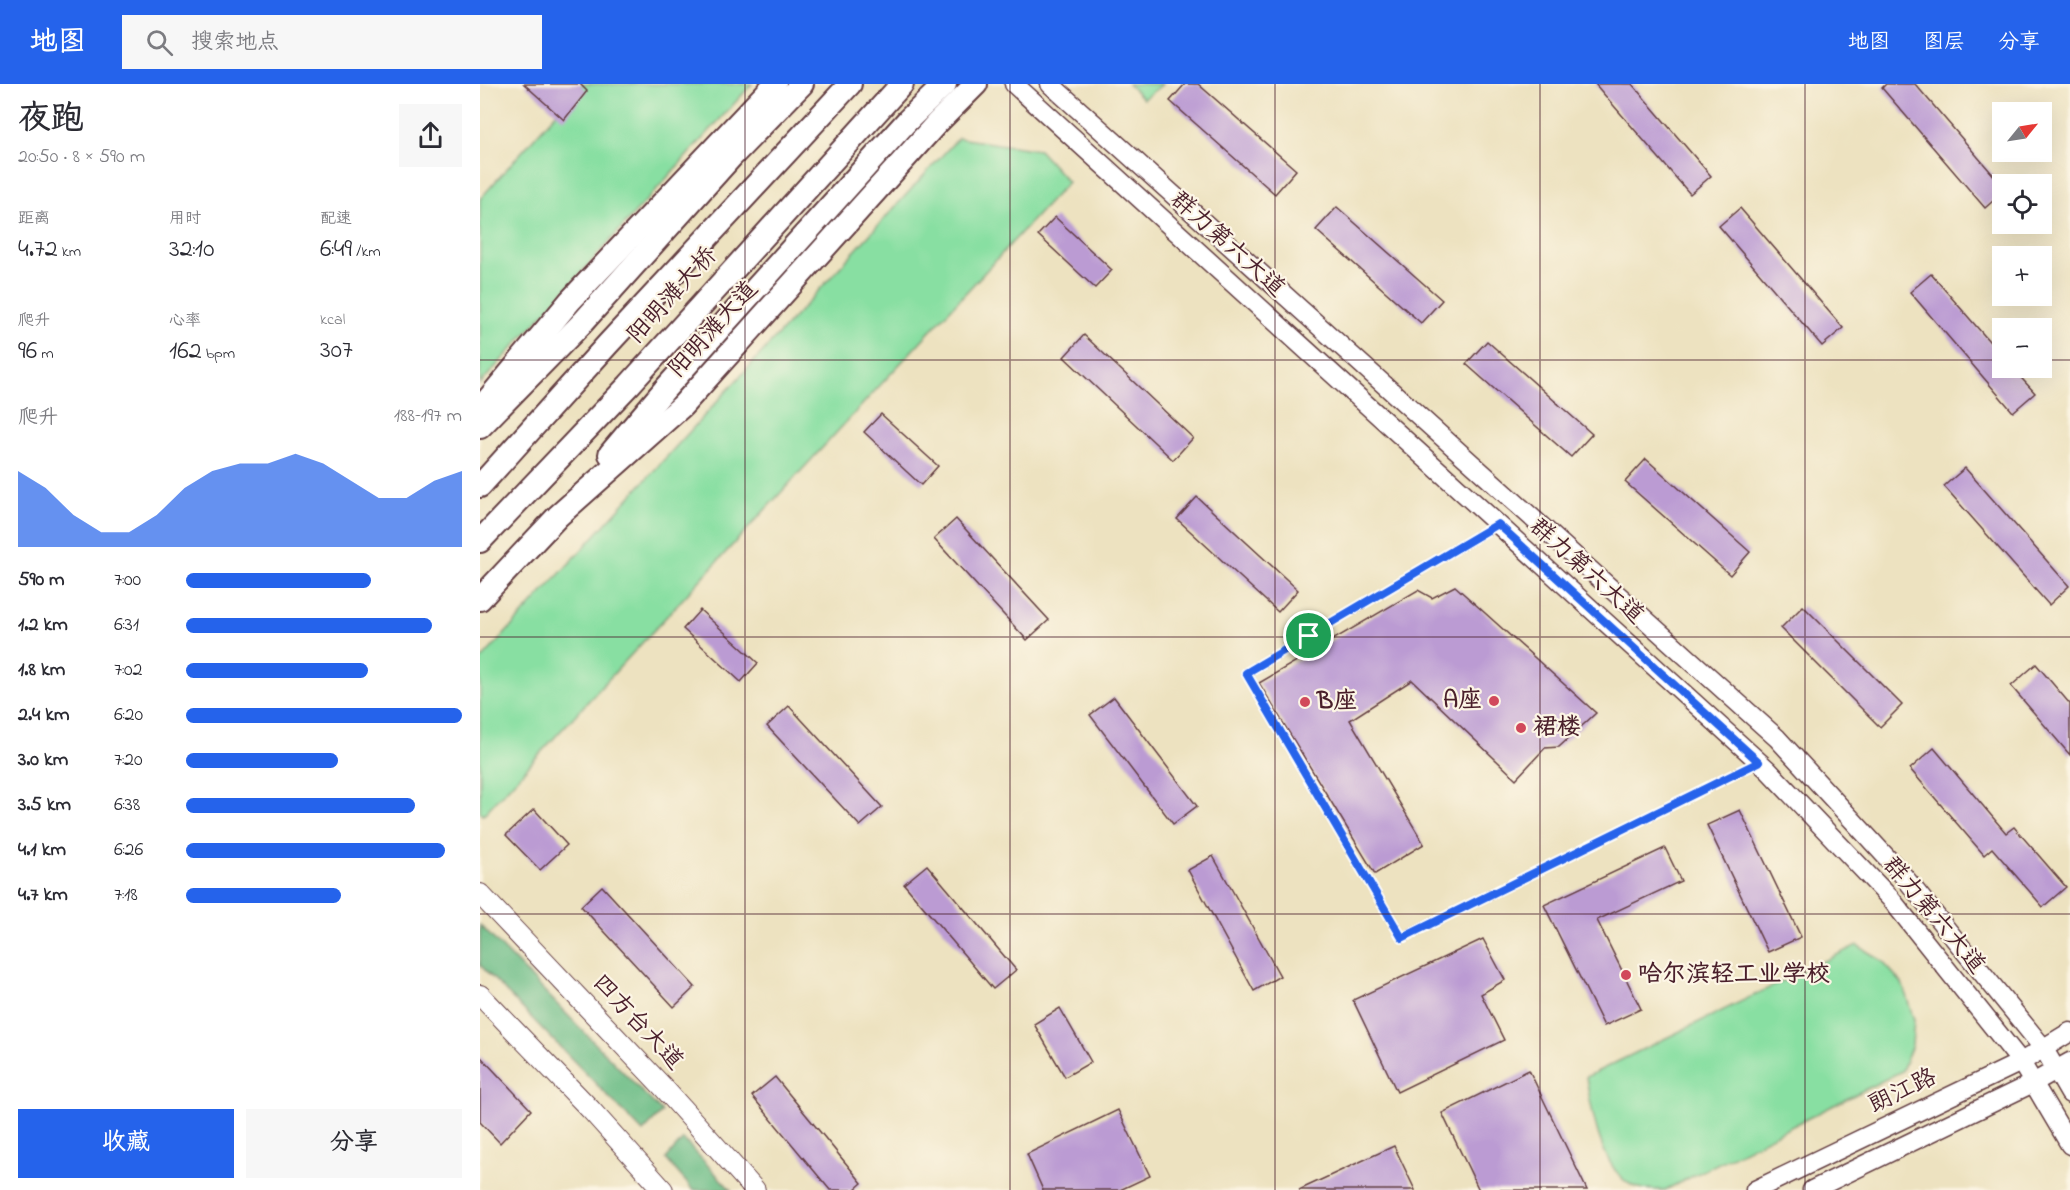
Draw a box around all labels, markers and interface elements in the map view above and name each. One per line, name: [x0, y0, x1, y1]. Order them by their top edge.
search box: [122, 15, 542, 69]
text: 地图: [30, 23, 86, 64]
icon: search: [143, 26, 176, 59]
text: 搜索地点: [191, 27, 279, 59]
text: 地图: [1848, 28, 1890, 58]
text: 图层: [1923, 28, 1965, 58]
text: 分享: [1998, 28, 2040, 58]
text: 夜跑: [18, 96, 84, 144]
north arrow: [1992, 102, 2052, 162]
map controls: [1992, 102, 2052, 378]
button: share: [399, 104, 462, 167]
text: 20:50 · 8 × 590 m: [18, 143, 145, 172]
button: locate: [1992, 174, 2052, 234]
street label: 群力第六大道: [1162, 184, 1292, 306]
text: 距离: [18, 207, 50, 231]
text: 用时: [169, 207, 201, 231]
text: 配速: [320, 207, 352, 231]
text: 4.72: [18, 231, 58, 269]
text: 32:10: [169, 231, 214, 269]
text: 6:49: [320, 231, 352, 269]
text: km: [58, 240, 81, 264]
text: /km: [352, 240, 381, 264]
street label: 阳明滩大桥: [620, 240, 726, 352]
button: +: [1992, 246, 2052, 306]
street label: 阳明滩大道: [661, 274, 767, 386]
text: kcal: [320, 308, 345, 332]
text: 爬升: [18, 309, 50, 333]
text: 心率: [169, 309, 201, 333]
button: −: [1992, 318, 2052, 378]
text: 307: [320, 332, 353, 370]
text: 96: [18, 333, 37, 371]
text: 162: [169, 333, 202, 371]
text: m: [37, 342, 54, 366]
text: bpm: [202, 342, 235, 366]
text: 188–197 m: [394, 402, 462, 431]
text: 爬升: [18, 404, 58, 433]
street label: 群力第六大道: [1521, 511, 1651, 633]
text: 590 m: [18, 566, 65, 595]
text: 7:00: [114, 566, 141, 595]
pin: [1283, 610, 1334, 661]
text: 1.2 km: [18, 611, 68, 640]
text: 6:31: [114, 611, 139, 640]
icon: arrive: [1292, 619, 1325, 652]
text: 1.8 km: [18, 656, 65, 685]
text: 7:02: [114, 656, 143, 685]
place label: A座: [1443, 684, 1482, 719]
place label: B座: [1316, 685, 1357, 720]
marker: A座: [1487, 694, 1501, 708]
marker: B座: [1298, 695, 1312, 709]
text: 2.4 km: [18, 701, 70, 730]
text: 6:20: [114, 701, 143, 730]
place label: 裙楼: [1533, 711, 1581, 746]
marker: 裙楼: [1514, 721, 1528, 735]
text: 3.0 km: [18, 746, 68, 775]
text: 7:20: [114, 746, 143, 775]
text: 3.5 km: [18, 791, 71, 820]
text: 6:38: [114, 791, 140, 820]
text: 4.1 km: [18, 836, 66, 865]
text: 6:26: [114, 836, 143, 865]
street label: 群力第六大道: [1873, 850, 1993, 982]
text: 4.7 km: [18, 881, 68, 910]
text: 7:18: [114, 881, 138, 910]
place label: 哈尔滨轻工业学校: [1638, 958, 1830, 993]
street label: 四方台大道: [583, 967, 691, 1079]
marker: 哈尔滨轻工业学校: [1619, 968, 1633, 982]
street label: 朗江路: [1863, 1060, 1943, 1124]
button: 收藏: [18, 1109, 234, 1178]
button: 分享: [246, 1109, 462, 1178]

